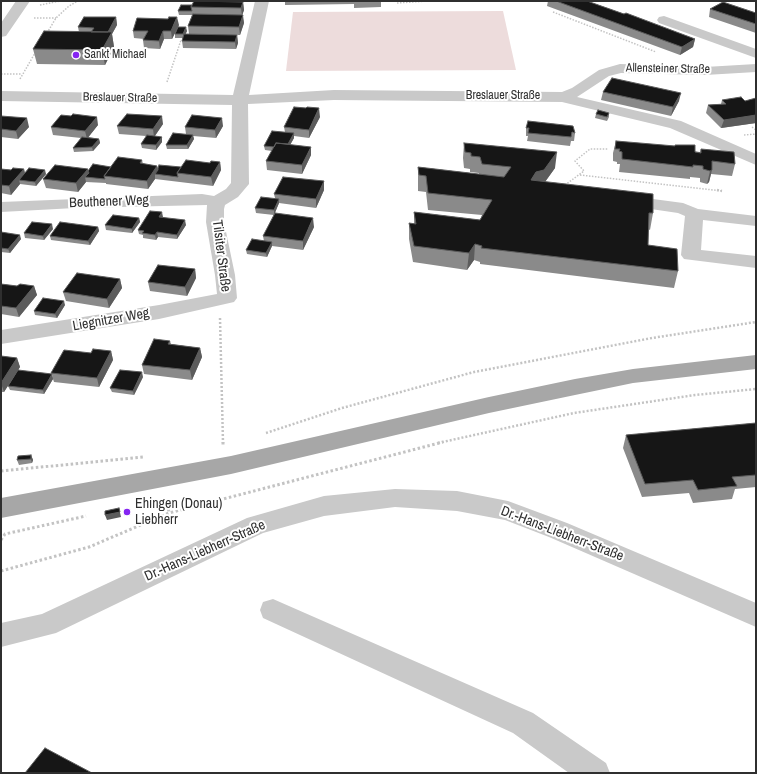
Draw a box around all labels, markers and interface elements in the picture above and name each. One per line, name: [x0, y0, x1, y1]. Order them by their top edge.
place label: Sankt Michael: [84, 48, 146, 62]
marker: Sankt Michael: [71, 50, 81, 60]
street label: Allensteiner Straße: [626, 61, 710, 77]
street label: Breslauer Straße: [466, 89, 540, 103]
street label: Breslauer Straße: [83, 90, 157, 106]
street label: Beuthener Weg: [69, 192, 149, 212]
street label: Tilsiter Straße: [208, 219, 234, 293]
street label: Liegnitzer Weg: [71, 305, 151, 335]
place label: Ehingen (Donau) Liebherr: [135, 496, 222, 528]
street label: Dr.-Hans-Liebherr-Straße: [498, 503, 626, 565]
marker: Ehingen (Donau) Liebherr: [122, 507, 132, 517]
street label: Dr.-Hans-Liebherr-Straße: [142, 517, 268, 585]

